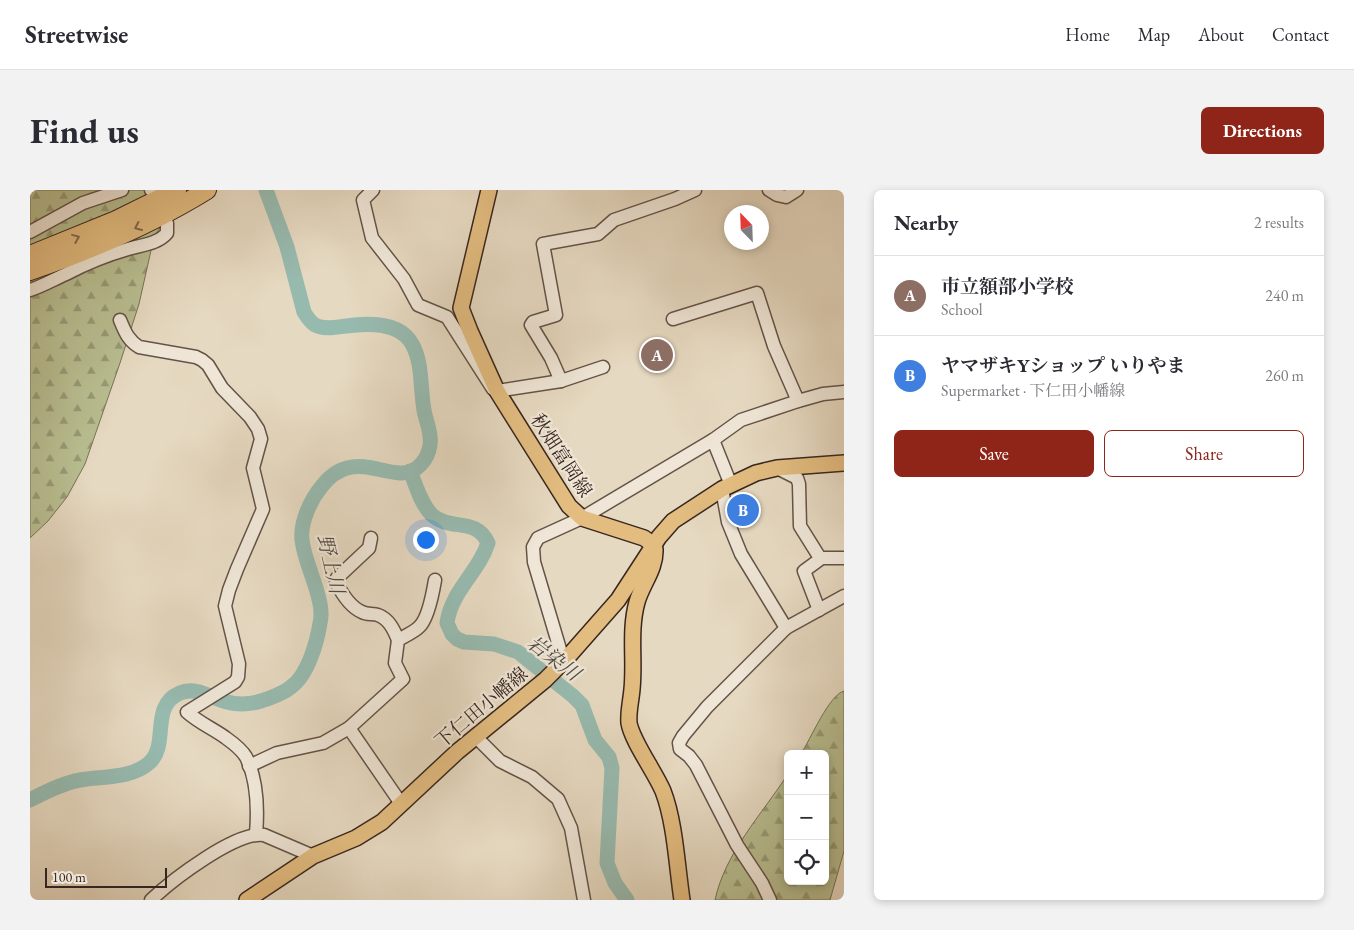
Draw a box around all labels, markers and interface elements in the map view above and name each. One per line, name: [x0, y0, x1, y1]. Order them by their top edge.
text: Streetwise: [25, 19, 128, 50]
text: Home: [1065, 23, 1110, 46]
text: Map: [1138, 23, 1170, 46]
text: About: [1198, 23, 1244, 46]
text: Contact: [1272, 23, 1329, 46]
button: Directions: [1201, 107, 1324, 154]
text: Find us: [30, 108, 139, 153]
north arrow: [724, 205, 769, 250]
text: Nearby: [894, 209, 958, 236]
text: 2 results: [1254, 212, 1304, 233]
one-way arrow: [134, 220, 143, 231]
one-way arrow: [71, 234, 79, 244]
text: 市立額部小学校: [941, 274, 1074, 299]
text: A: [904, 285, 916, 306]
text: 240 m: [1265, 285, 1304, 306]
text: School: [941, 299, 983, 320]
pin: A: [641, 336, 673, 374]
text: ヤマザキYショップ いりやま: [941, 353, 1186, 378]
text: B: [905, 365, 915, 386]
text: 260 m: [1265, 365, 1304, 386]
text: Supermarket · 下仁田小幡線: [941, 380, 1125, 401]
street label: 秋畑富岡線: [525, 409, 598, 502]
button: Save: [894, 430, 1094, 477]
button: Share: [1104, 430, 1304, 477]
pin: B: [727, 491, 759, 529]
your location: [413, 527, 439, 553]
water label: 野上川: [312, 532, 351, 598]
water label: 岩染川: [522, 630, 587, 688]
street label: 下仁田小幡線: [430, 661, 533, 754]
map controls: [784, 750, 829, 885]
button: +: [784, 750, 829, 795]
button: −: [784, 795, 829, 840]
button: locate: [784, 840, 829, 885]
scale bar: [45, 865, 168, 888]
text: 100 m: [52, 868, 86, 886]

